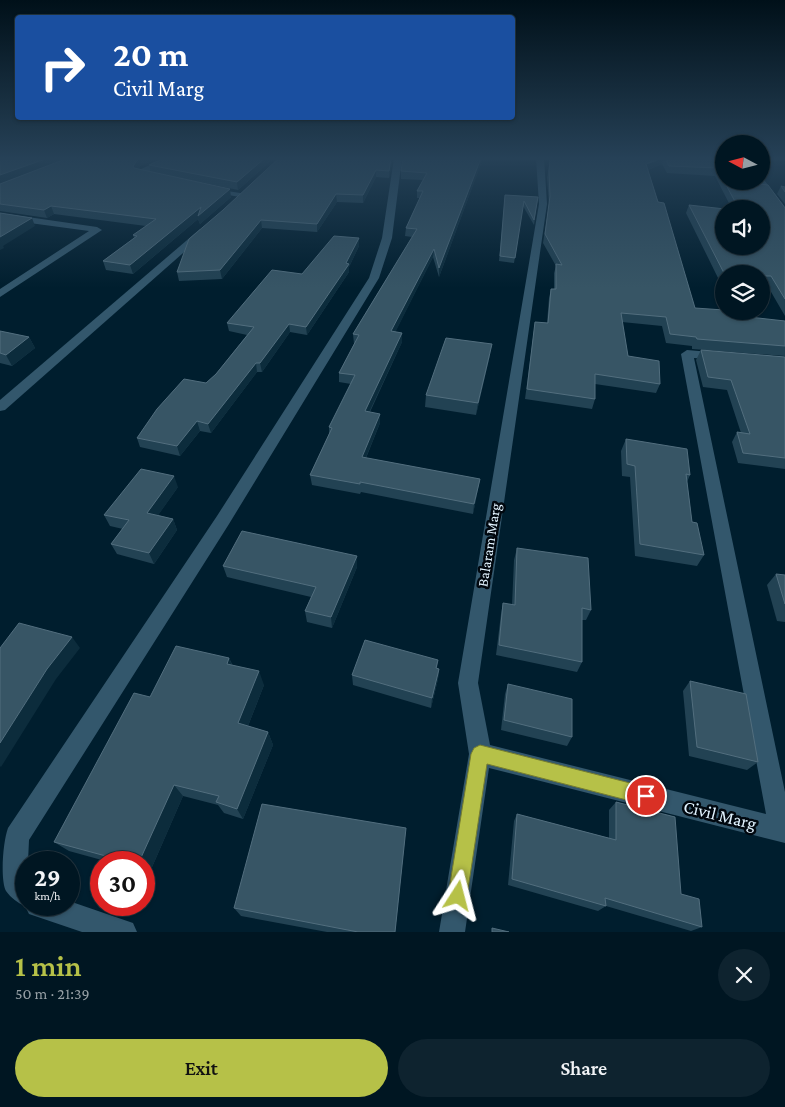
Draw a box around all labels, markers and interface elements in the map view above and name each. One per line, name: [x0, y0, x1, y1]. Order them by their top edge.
icon: right: [30, 35, 95, 100]
text: 20 m: [113, 35, 188, 74]
text: Civil Marg: [113, 76, 204, 101]
north arrow: [715, 135, 770, 190]
map controls: [715, 135, 770, 320]
button: sound: [715, 200, 770, 255]
button: layers: [715, 265, 770, 320]
street label: Balaram Marg: [474, 502, 505, 588]
pin: [625, 775, 667, 817]
icon: arrive: [632, 782, 660, 810]
street label: Civil Marg: [681, 796, 759, 834]
speed limit sign: 30: [90, 851, 155, 916]
text: 29: [34, 864, 61, 891]
position arrow: [431, 869, 483, 921]
text: km/h: [35, 889, 60, 903]
text: 1 min: [15, 949, 82, 982]
button: close: [718, 949, 770, 1001]
text: 50 m · 21:39: [15, 985, 90, 1002]
button: Exit: [15, 1039, 388, 1097]
button: Share: [398, 1039, 770, 1097]

